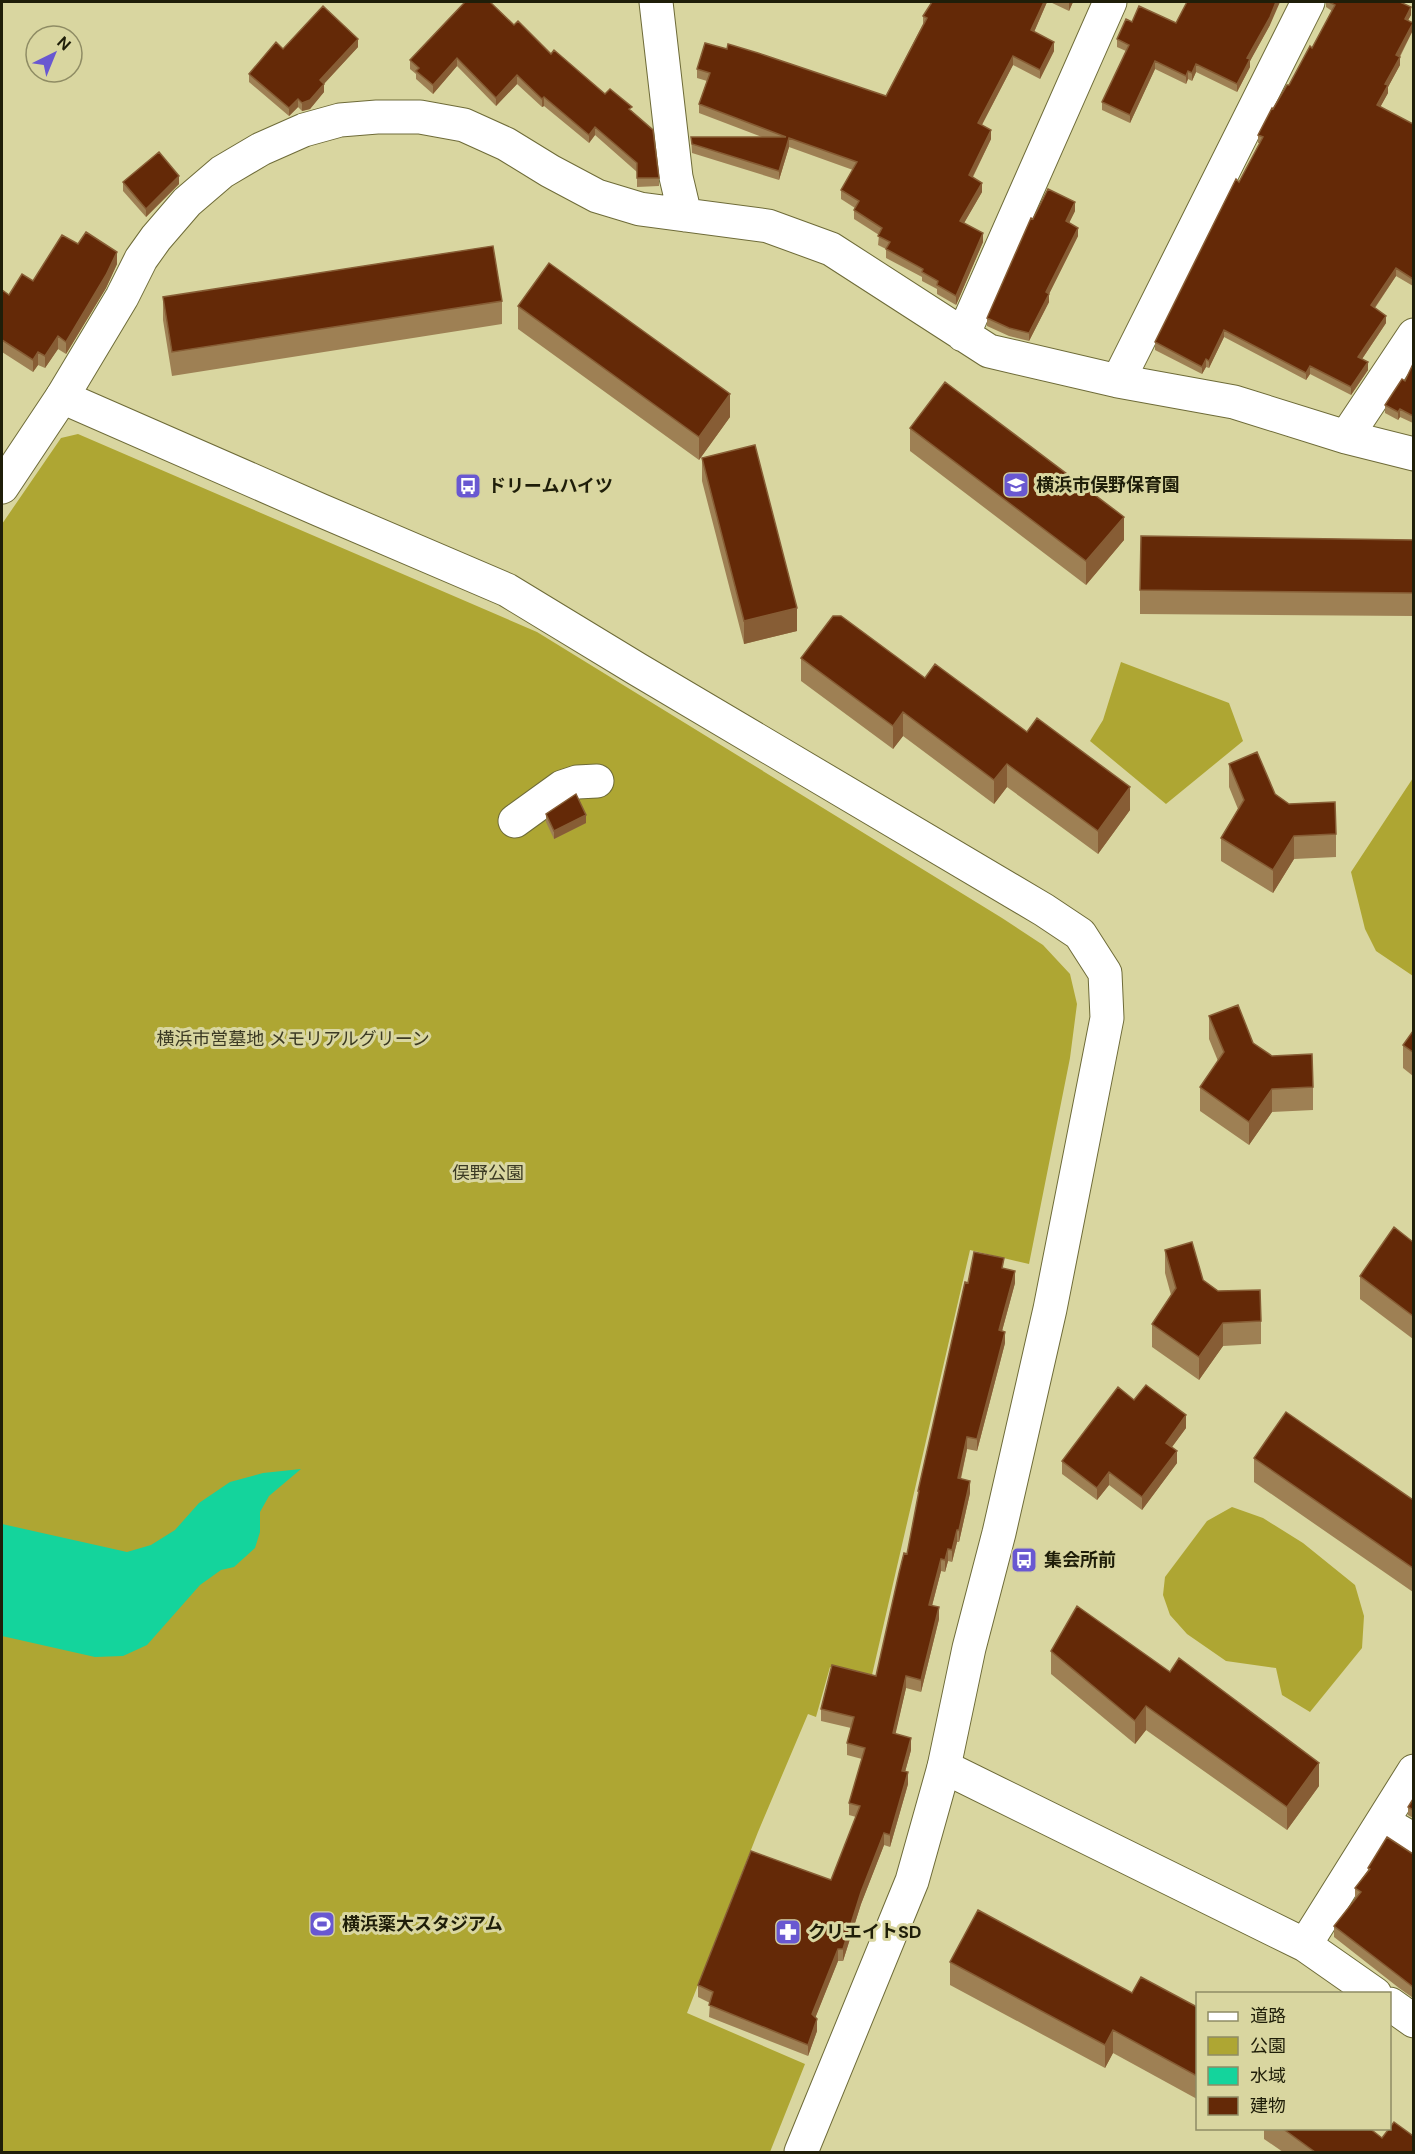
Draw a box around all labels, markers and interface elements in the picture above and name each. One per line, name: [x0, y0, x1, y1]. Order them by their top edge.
north arrow: [24, 24, 84, 84]
text: N: [52, 32, 75, 55]
school or university icon: 横浜市俣野保育園: [1001, 470, 1031, 500]
bus stop icon: ドリームハイツ: [453, 471, 483, 501]
place label: 横浜市俣野保育園: [1036, 473, 1180, 497]
place label: ドリームハイツ: [488, 474, 613, 498]
park label: 横浜市営墓地 メモリアルグリーン: [156, 1027, 430, 1051]
park label: 俣野公園: [452, 1161, 524, 1185]
bus stop icon: 集会所前: [1009, 1545, 1039, 1575]
place label: 集会所前: [1044, 1548, 1116, 1572]
sports icon: 横浜薬大スタジアム: [307, 1909, 337, 1939]
place label: 横浜薬大スタジアム: [342, 1912, 503, 1936]
pharmacy icon: クリエイトSD: [773, 1917, 803, 1947]
place label: クリエイトSD: [808, 1920, 922, 1944]
legend: [1196, 1992, 1391, 2130]
text: 道路: [1250, 2004, 1286, 2028]
text: 公園: [1250, 2034, 1286, 2058]
text: 水域: [1250, 2064, 1286, 2088]
text: 建物: [1250, 2094, 1286, 2118]

